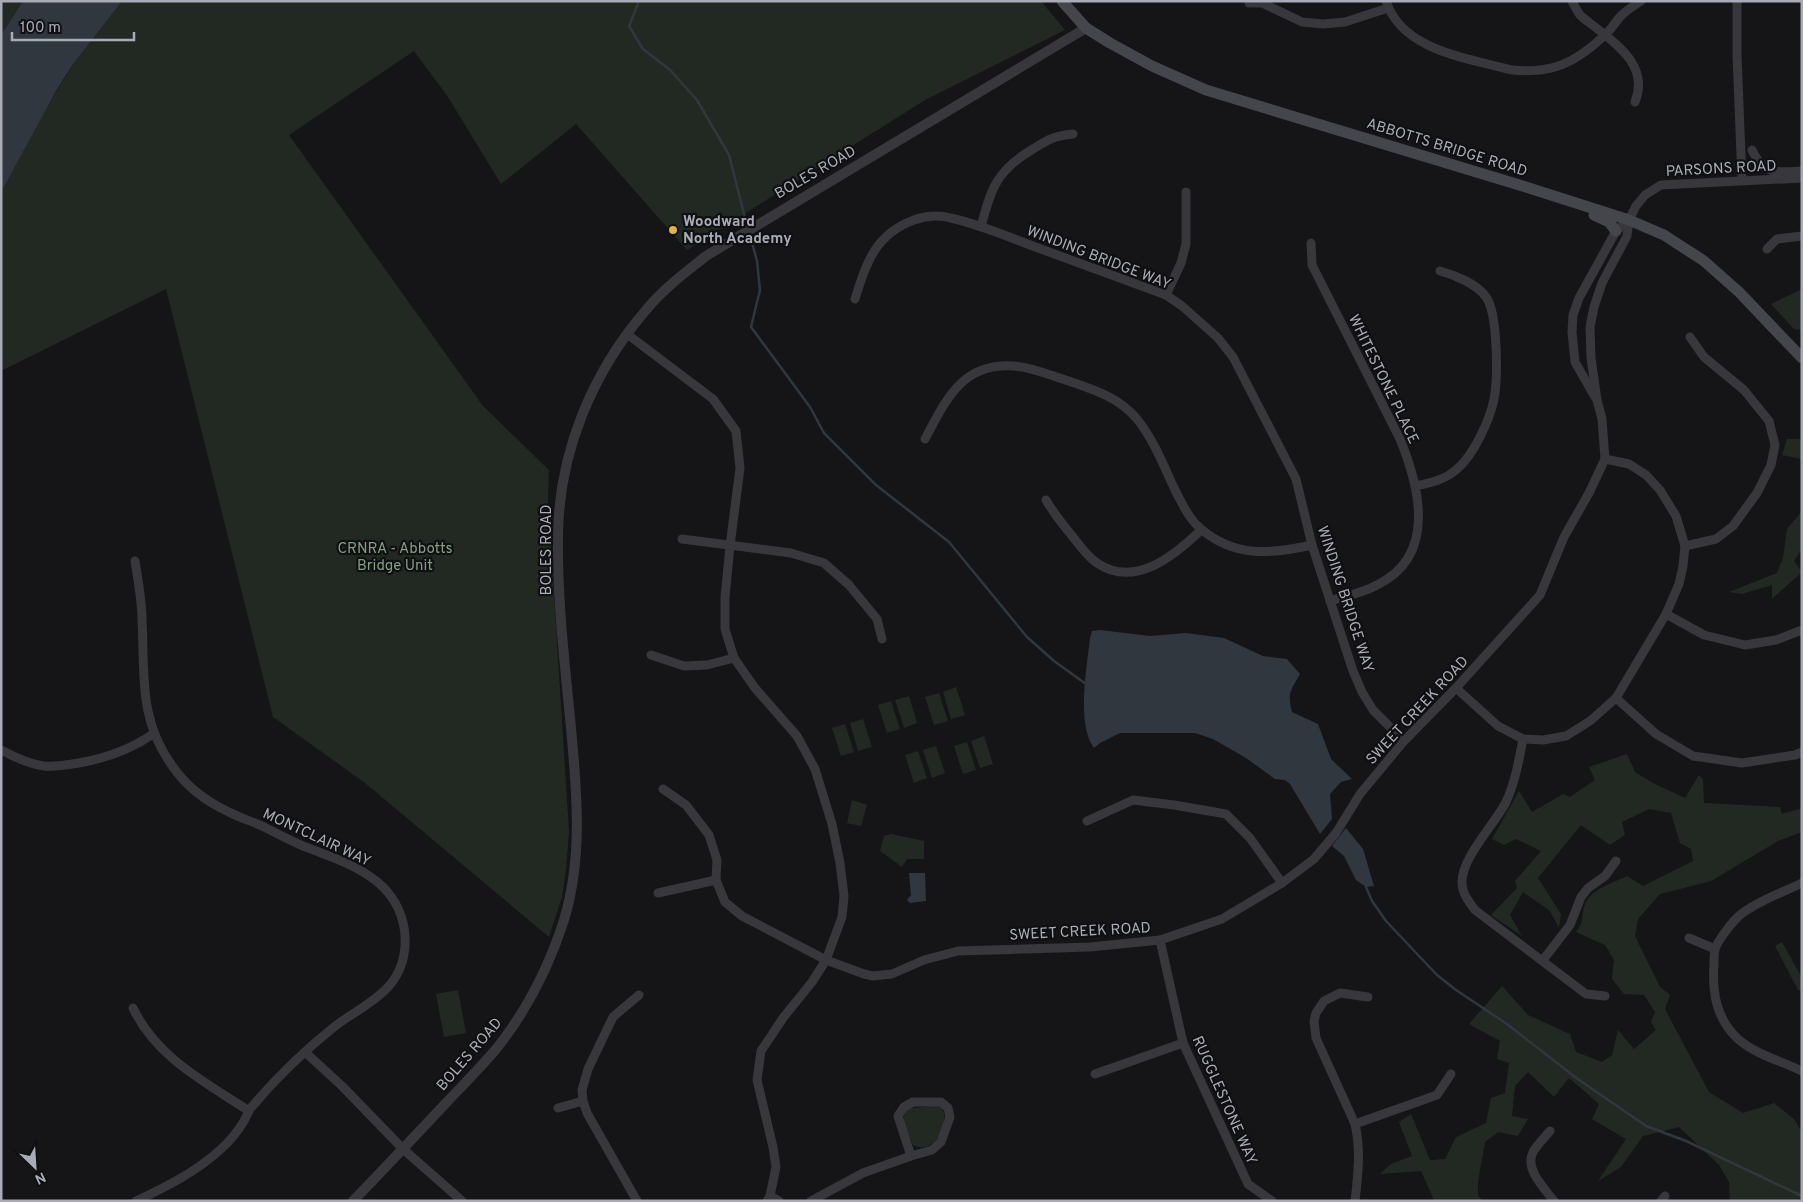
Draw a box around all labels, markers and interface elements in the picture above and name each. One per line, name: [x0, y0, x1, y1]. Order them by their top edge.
scale bar: [12, 10, 135, 42]
text: 100 m: [20, 19, 61, 38]
street label: ABBOTTS BRIDGE ROAD: [1364, 115, 1529, 182]
street label: BOLES ROAD: [772, 142, 860, 204]
street label: PARSONS ROAD: [1665, 157, 1777, 182]
place label: Woodward North Academy: [683, 213, 792, 249]
street label: WINDING BRIDGE WAY: [1024, 222, 1174, 295]
marker: Woodward North Academy: [667, 224, 679, 236]
street label: WHITESTONE PLACE: [1343, 312, 1422, 447]
street label: BOLES ROAD: [538, 505, 557, 595]
street label: WINDING BRIDGE WAY: [1312, 524, 1377, 676]
park label: CRNRA - Abbotts Bridge Unit: [337, 540, 453, 576]
street label: SWEET CREEK ROAD: [1363, 653, 1473, 769]
street label: MONTCLAIR WAY: [259, 805, 374, 872]
street label: SWEET CREEK ROAD: [1009, 919, 1151, 946]
street label: BOLES ROAD: [433, 1014, 507, 1095]
street label: RUGGLESTONE WAY: [1187, 1033, 1261, 1168]
north arrow: [10, 1142, 60, 1192]
text: N: [32, 1168, 48, 1187]

